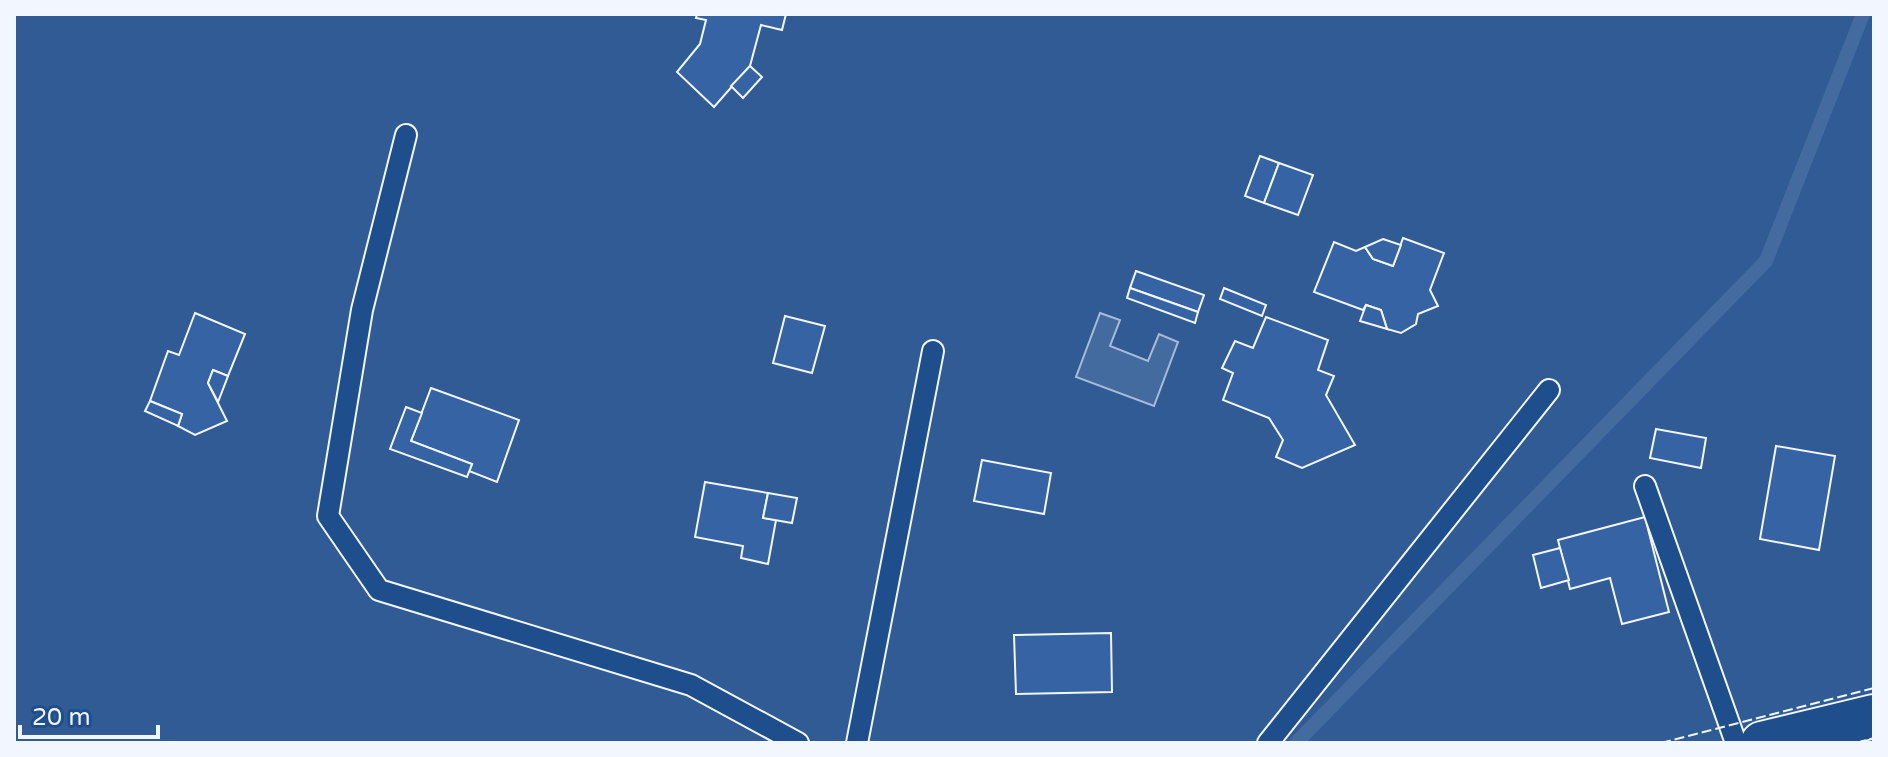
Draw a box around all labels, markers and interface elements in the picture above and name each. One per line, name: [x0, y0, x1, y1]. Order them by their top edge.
scale bar: [20, 689, 158, 739]
text: 20 m: [32, 703, 90, 732]

